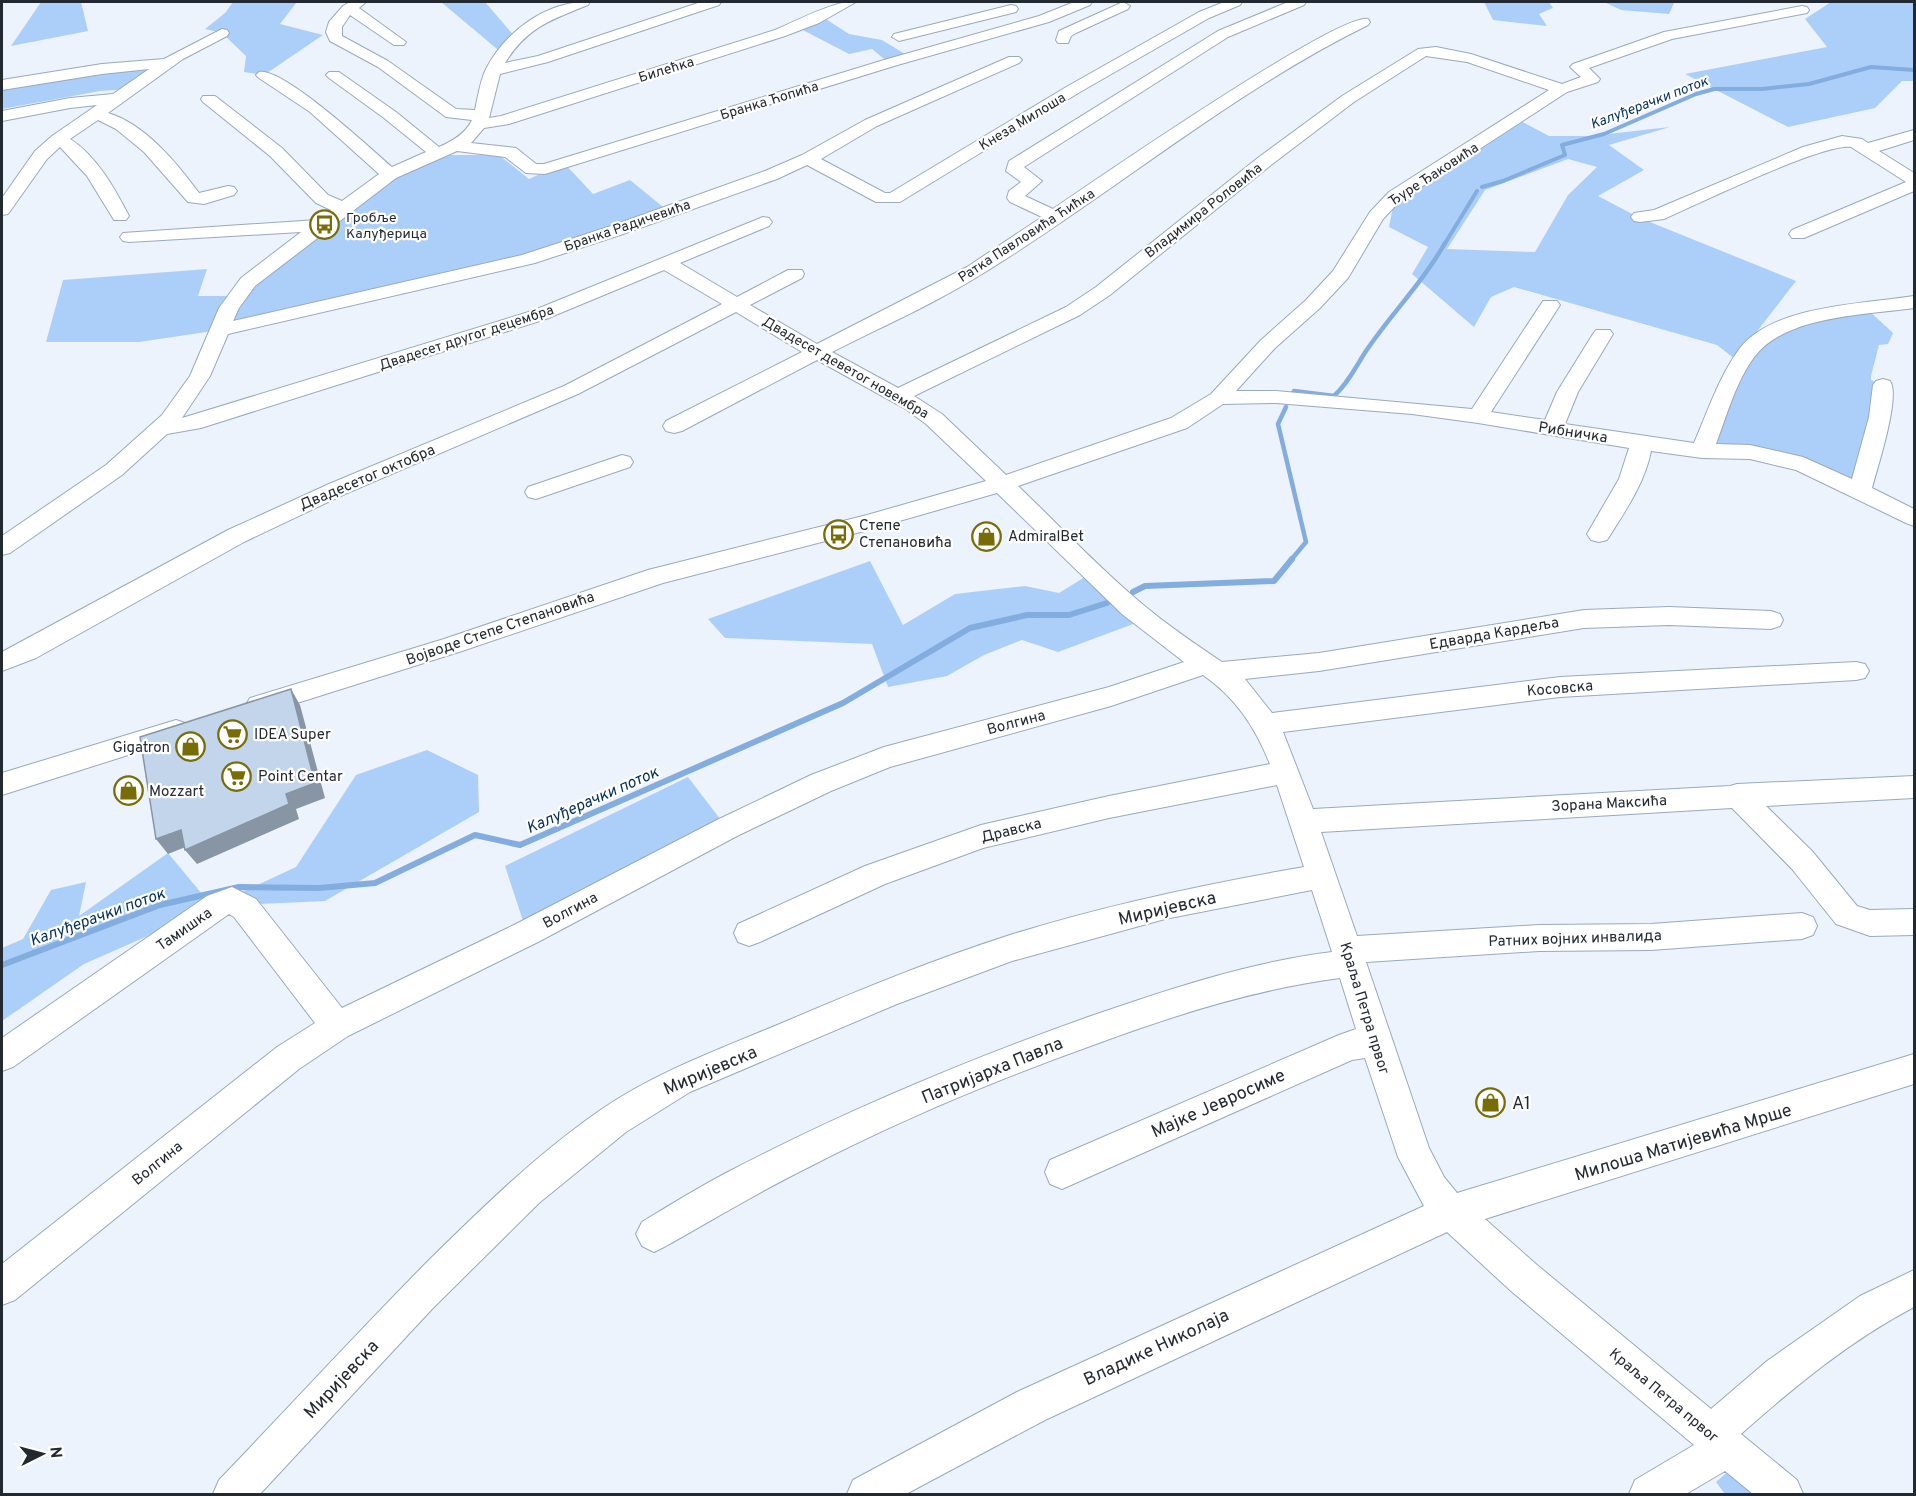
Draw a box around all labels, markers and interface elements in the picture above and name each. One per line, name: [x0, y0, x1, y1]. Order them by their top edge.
street label: Билећка: [637, 54, 696, 87]
water label: Калуђерачки поток: [1588, 73, 1712, 134]
street label: Бранка Ћопића: [718, 78, 821, 124]
street label: Кнеза Милоша: [976, 90, 1069, 155]
street label: Ђуре Ђаковића: [1386, 140, 1482, 211]
street label: Владимира Роловића: [1142, 160, 1266, 262]
street label: Ратка Павловића Ћићка: [955, 186, 1098, 287]
street label: Бранка Радичевића: [562, 197, 693, 256]
bus stop icon: Гробље Калуђерица: [309, 209, 341, 241]
place label: Гробље Калуђерица: [346, 210, 427, 243]
street label: Двадесет другог децембра: [377, 302, 556, 375]
street label: Двадесет деветог новембра: [759, 314, 931, 423]
street label: Рибничка: [1537, 419, 1609, 448]
street label: Двадесетог октобра: [297, 441, 438, 516]
place label: Степе Степановића: [859, 517, 952, 553]
bus stop icon: Степе Степановића: [822, 518, 854, 550]
shop icon: AdmiralBet: [971, 520, 1003, 552]
place label: AdmiralBet: [1008, 528, 1084, 547]
street label: Војводе Степе Степановића: [404, 588, 597, 671]
street label: Едварда Кардеља: [1428, 614, 1560, 655]
street label: Косовска: [1526, 677, 1594, 702]
street label: Волгина: [985, 707, 1048, 740]
supermarket icon: IDEA Super: [217, 718, 249, 750]
place label: IDEA Super: [254, 726, 331, 745]
shop icon: Gigatron: [175, 731, 207, 763]
place label: Gigatron: [112, 739, 170, 758]
supermarket icon: Point Centar: [221, 760, 253, 792]
water label: Калуђерачки поток: [524, 762, 663, 839]
place label: Point Centar: [258, 768, 343, 787]
shop icon: Mozzart: [112, 775, 144, 807]
place label: Mozzart: [149, 783, 204, 802]
street label: Зорана Максића: [1551, 792, 1667, 817]
street label: Дравска: [979, 815, 1044, 848]
water label: Калуђерачки поток: [27, 884, 169, 952]
street label: Миријевска: [1116, 887, 1219, 932]
street label: Волгина: [540, 889, 602, 934]
street label: Тамишка: [153, 904, 216, 956]
street label: Ратних војних инвалида: [1488, 927, 1662, 952]
street label: Краља Петра првог: [1334, 940, 1393, 1077]
street label: Патријарха Павла: [918, 1033, 1067, 1110]
street label: Миријевска: [660, 1041, 761, 1101]
street label: Мајке Јевросиме: [1148, 1065, 1289, 1144]
shop icon: A1: [1475, 1087, 1507, 1119]
place label: A1: [1512, 1093, 1531, 1116]
street label: Милоша Матијевића Мрше: [1572, 1099, 1795, 1187]
street label: Волгина: [129, 1138, 187, 1190]
street label: Владике Николаја: [1080, 1305, 1233, 1392]
street label: Миријевска: [300, 1336, 385, 1424]
street label: Краља Петра првог: [1604, 1345, 1722, 1447]
north arrow: [12, 1424, 72, 1484]
text: N: [44, 1446, 65, 1459]

